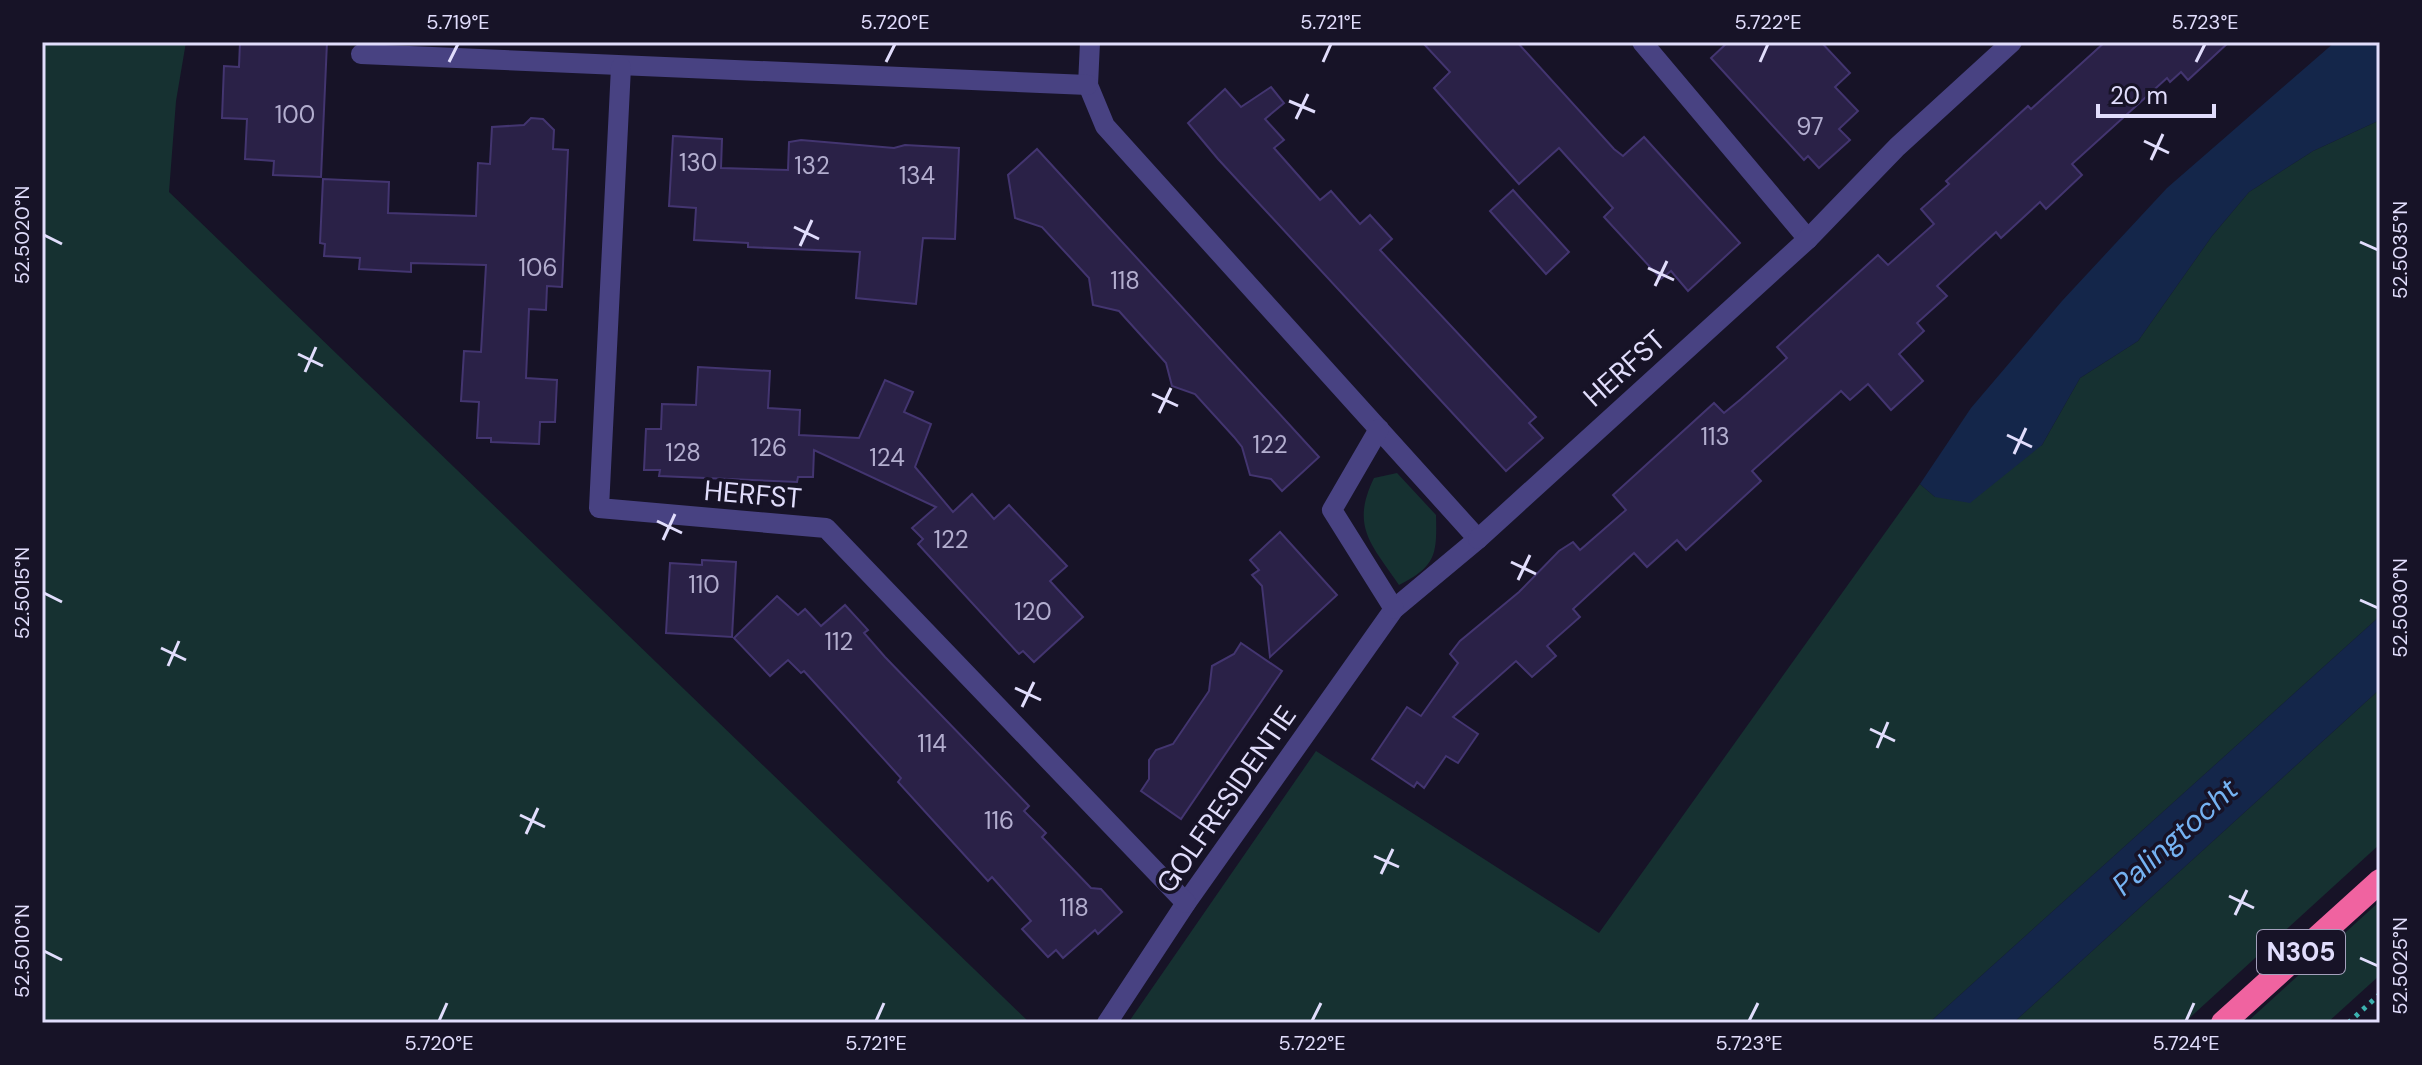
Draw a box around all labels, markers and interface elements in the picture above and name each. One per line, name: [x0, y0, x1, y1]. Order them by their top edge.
text: 5.719°E: [426, 9, 490, 35]
text: 5.720°E: [861, 9, 929, 35]
text: 5.721°E: [1300, 9, 1362, 35]
text: 5.722°E: [1735, 9, 1801, 35]
text: 5.723°E: [2171, 9, 2239, 35]
scale bar: [2098, 68, 2214, 118]
text: 20 m: [2110, 80, 2168, 111]
house number: 100: [275, 99, 315, 130]
house number: 97: [1796, 111, 1824, 142]
house number: 130: [679, 147, 717, 178]
house number: 132: [794, 150, 830, 181]
house number: 134: [899, 160, 935, 191]
text: 52.5020°N: [9, 186, 35, 284]
text: 52.5035°N: [2387, 201, 2413, 299]
house number: 106: [519, 252, 557, 283]
house number: 118: [1110, 265, 1140, 296]
street label: HERFST: [1576, 322, 1673, 415]
house number: 113: [1700, 421, 1730, 452]
house number: 122: [1252, 429, 1288, 460]
house number: 126: [751, 432, 787, 463]
house number: 128: [665, 437, 701, 468]
house number: 124: [869, 442, 905, 473]
street label: HERFST: [703, 472, 803, 517]
house number: 122: [933, 524, 969, 555]
text: 52.5015°N: [9, 547, 35, 639]
text: 52.5030°N: [2387, 558, 2413, 658]
house number: 110: [688, 569, 720, 600]
house number: 120: [1014, 596, 1052, 627]
house number: 112: [825, 626, 853, 657]
street label: GOLFRESIDENTIE: [1148, 698, 1305, 900]
house number: 114: [917, 728, 947, 759]
water label: Palingtocht: [2103, 769, 2246, 904]
house number: 116: [984, 805, 1014, 836]
house number: 118: [1059, 892, 1089, 923]
text: 52.5010°N: [9, 904, 35, 998]
text: 52.5025°N: [2387, 917, 2413, 1015]
road number: N305: [2257, 930, 2345, 974]
text: 5.720°E: [405, 1030, 473, 1056]
text: 5.721°E: [845, 1030, 907, 1056]
text: 5.722°E: [1279, 1030, 1345, 1056]
text: 5.723°E: [1715, 1030, 1783, 1056]
text: 5.724°E: [2152, 1030, 2220, 1056]

